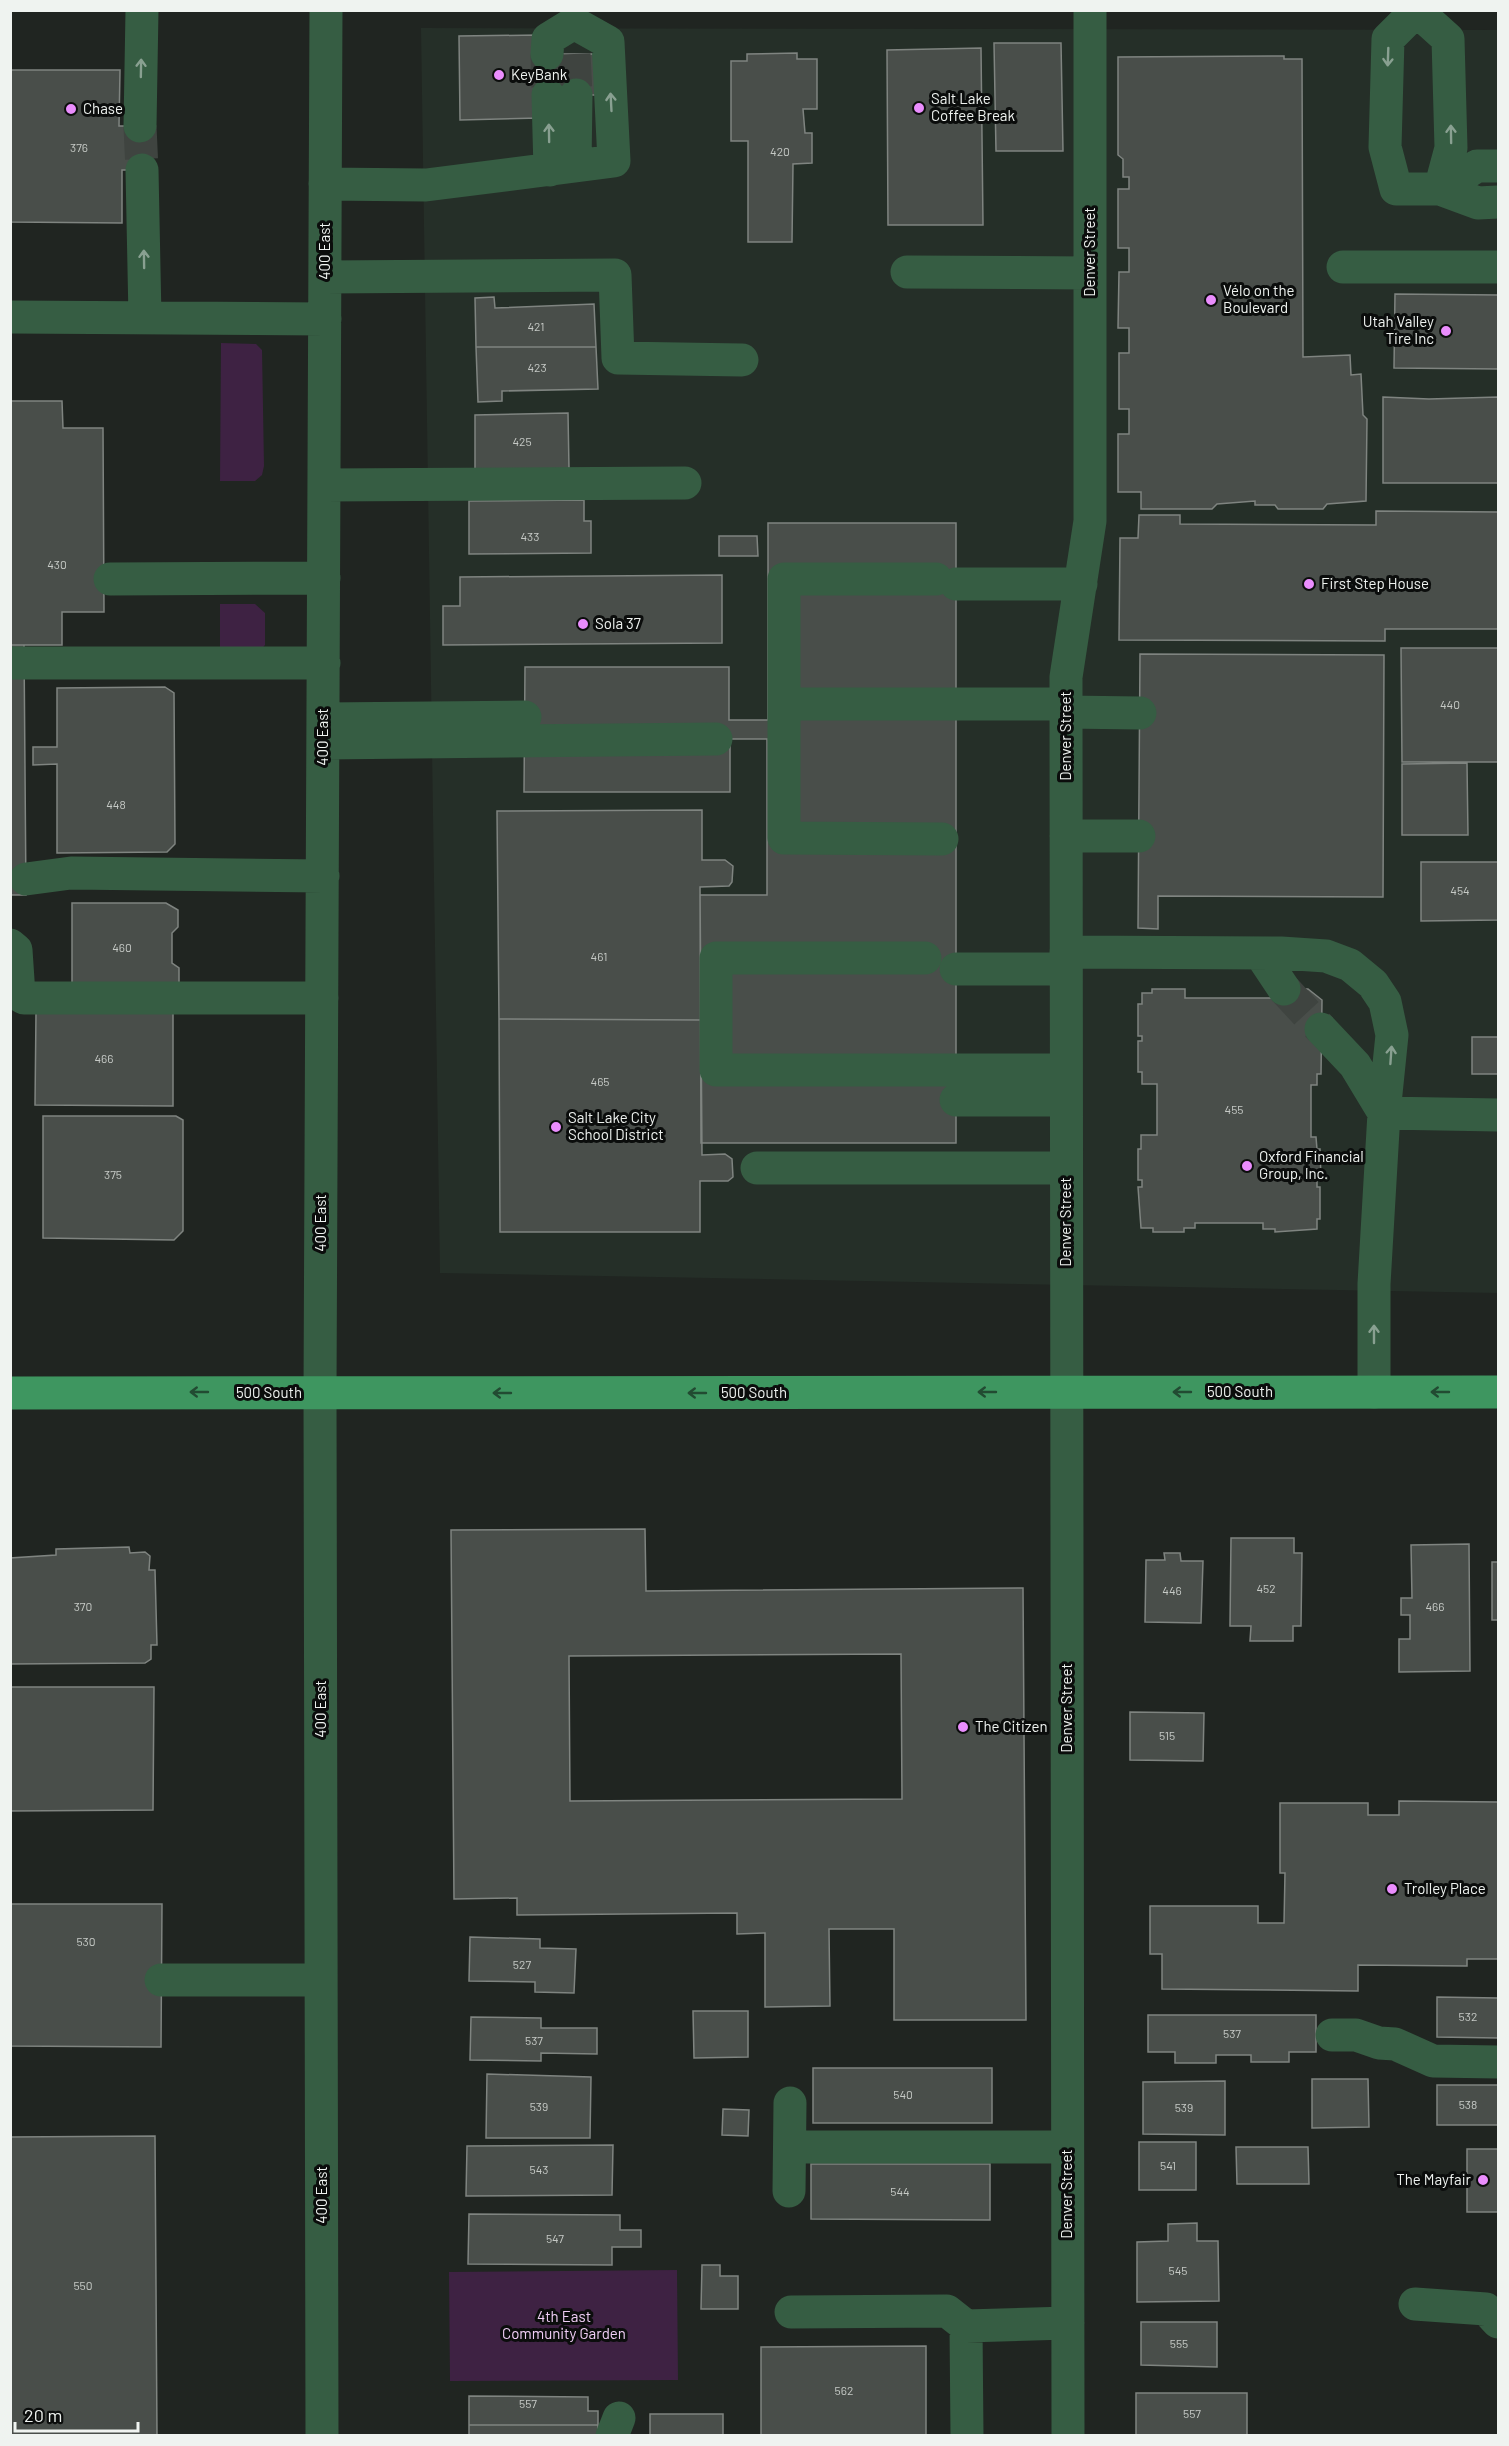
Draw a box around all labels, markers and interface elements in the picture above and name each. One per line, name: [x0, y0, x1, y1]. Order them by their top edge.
one-way arrow: [1382, 47, 1393, 67]
one-way arrow: [135, 59, 147, 79]
place label: KeyBank: [511, 65, 568, 83]
marker: KeyBank: [492, 68, 506, 82]
place label: Salt Lake Coffee Break: [931, 89, 1016, 124]
one-way arrow: [605, 93, 616, 113]
place label: Chase: [83, 99, 123, 117]
marker: Salt Lake Coffee Break: [912, 101, 926, 115]
marker: Chase: [64, 102, 78, 116]
one-way arrow: [543, 123, 555, 143]
one-way arrow: [1445, 125, 1456, 145]
house number: 376: [70, 140, 88, 154]
house number: 420: [770, 144, 790, 158]
street label: Denver Street: [1080, 207, 1098, 297]
street label: 400 East: [315, 222, 333, 280]
one-way arrow: [138, 250, 150, 270]
place label: Vélo on the Boulevard: [1223, 281, 1294, 316]
marker: Vélo on the Boulevard: [1204, 293, 1218, 307]
place label: Utah Valley Tire Inc: [1363, 312, 1434, 347]
house number: 421: [527, 319, 545, 333]
marker: Utah Valley Tire Inc: [1439, 324, 1453, 338]
house number: 423: [527, 360, 547, 374]
house number: 425: [512, 434, 532, 448]
house number: 433: [521, 529, 539, 543]
house number: 430: [47, 557, 67, 571]
place label: First Step House: [1321, 574, 1429, 592]
marker: First Step House: [1302, 577, 1316, 591]
place label: Sola 37: [595, 614, 641, 632]
marker: Sola 37: [576, 617, 590, 631]
street label: Denver Street: [1056, 691, 1074, 781]
house number: 440: [1440, 697, 1460, 711]
street label: 400 East: [313, 708, 331, 766]
house number: 448: [106, 797, 126, 811]
house number: 454: [1450, 883, 1470, 897]
house number: 460: [112, 940, 132, 954]
house number: 461: [591, 949, 607, 963]
one-way arrow: [1386, 1046, 1397, 1066]
house number: 466: [95, 1051, 113, 1065]
house number: 465: [591, 1074, 609, 1088]
house number: 455: [1225, 1102, 1243, 1116]
place label: Salt Lake City School District: [568, 1108, 664, 1143]
marker: Salt Lake City School District: [549, 1120, 563, 1134]
place label: Oxford Financial Group, Inc.: [1259, 1147, 1364, 1182]
marker: Oxford Financial Group, Inc.: [1240, 1159, 1254, 1173]
house number: 375: [104, 1167, 122, 1181]
street label: Denver Street: [1056, 1177, 1074, 1267]
street label: 400 East: [311, 1194, 329, 1252]
one-way arrow: [1368, 1324, 1380, 1344]
street label: 500 South: [1207, 1382, 1273, 1400]
street label: 500 South: [236, 1383, 302, 1401]
street label: 500 South: [721, 1383, 787, 1401]
one-way arrow: [189, 1386, 209, 1398]
one-way arrow: [978, 1386, 998, 1398]
one-way arrow: [1173, 1386, 1192, 1398]
one-way arrow: [1431, 1386, 1450, 1398]
one-way arrow: [493, 1387, 513, 1399]
one-way arrow: [688, 1387, 708, 1399]
house number: 452: [1256, 1581, 1276, 1595]
house number: 446: [1162, 1583, 1182, 1597]
house number: 370: [74, 1599, 92, 1613]
house number: 466: [1426, 1599, 1444, 1613]
street label: Denver Street: [1057, 1663, 1075, 1753]
street label: 400 East: [311, 1680, 329, 1738]
place label: The Citizen: [975, 1717, 1047, 1735]
marker: The Citizen: [956, 1720, 970, 1734]
house number: 515: [1159, 1728, 1175, 1742]
place label: Trolley Place: [1404, 1879, 1486, 1897]
marker: Trolley Place: [1385, 1882, 1399, 1896]
house number: 530: [76, 1934, 96, 1948]
house number: 527: [513, 1957, 531, 1971]
house number: 532: [1459, 2009, 1477, 2023]
house number: 537: [1223, 2026, 1241, 2040]
house number: 537: [525, 2033, 543, 2047]
house number: 540: [893, 2087, 913, 2101]
house number: 538: [1459, 2097, 1477, 2111]
house number: 539: [530, 2099, 548, 2113]
house number: 539: [1175, 2100, 1193, 2114]
street label: Denver Street: [1057, 2149, 1075, 2239]
house number: 541: [1160, 2158, 1176, 2172]
house number: 543: [530, 2162, 548, 2176]
street label: 400 East: [312, 2166, 330, 2224]
place label: The Mayfair: [1396, 2170, 1472, 2188]
marker: The Mayfair: [1476, 2173, 1490, 2187]
house number: 544: [890, 2184, 910, 2198]
house number: 547: [546, 2231, 564, 2245]
house number: 545: [1169, 2263, 1187, 2277]
house number: 550: [73, 2278, 93, 2292]
park label: 4th East Community Garden: [502, 2307, 626, 2342]
house number: 555: [1170, 2336, 1188, 2350]
house number: 562: [835, 2383, 853, 2397]
scale bar: [15, 2395, 138, 2433]
house number: 557: [519, 2396, 537, 2410]
text: 20 m: [24, 2404, 62, 2426]
house number: 557: [1183, 2406, 1201, 2420]

